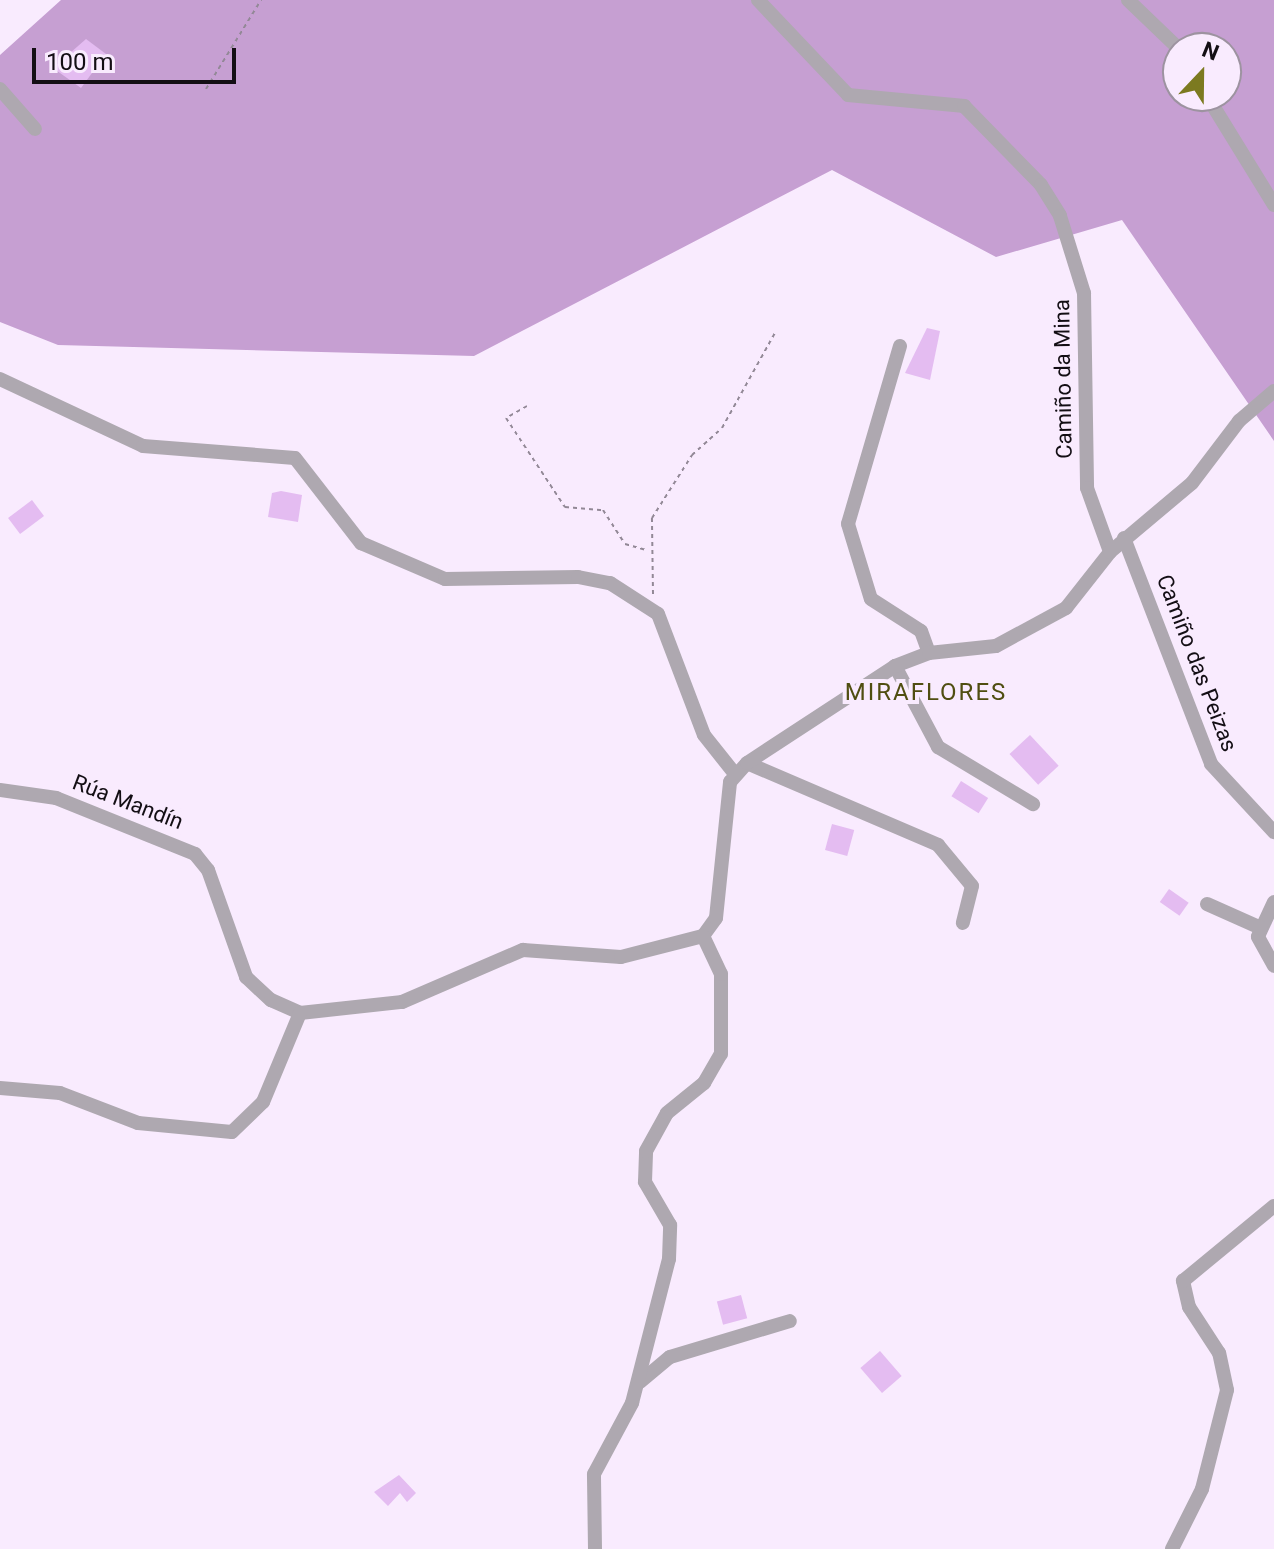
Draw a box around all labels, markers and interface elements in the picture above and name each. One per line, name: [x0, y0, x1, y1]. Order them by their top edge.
scale bar: [36, 32, 240, 82]
north arrow: [1162, 32, 1242, 112]
text: N: [1199, 37, 1222, 66]
text: 100 m: [46, 48, 113, 76]
street label: Camiño da Mina: [1048, 299, 1078, 459]
street label: Camiño das Peizas: [1151, 571, 1243, 755]
district label: MIRAFLORES: [845, 679, 1007, 707]
street label: Rúa Mandín: [69, 769, 187, 835]

